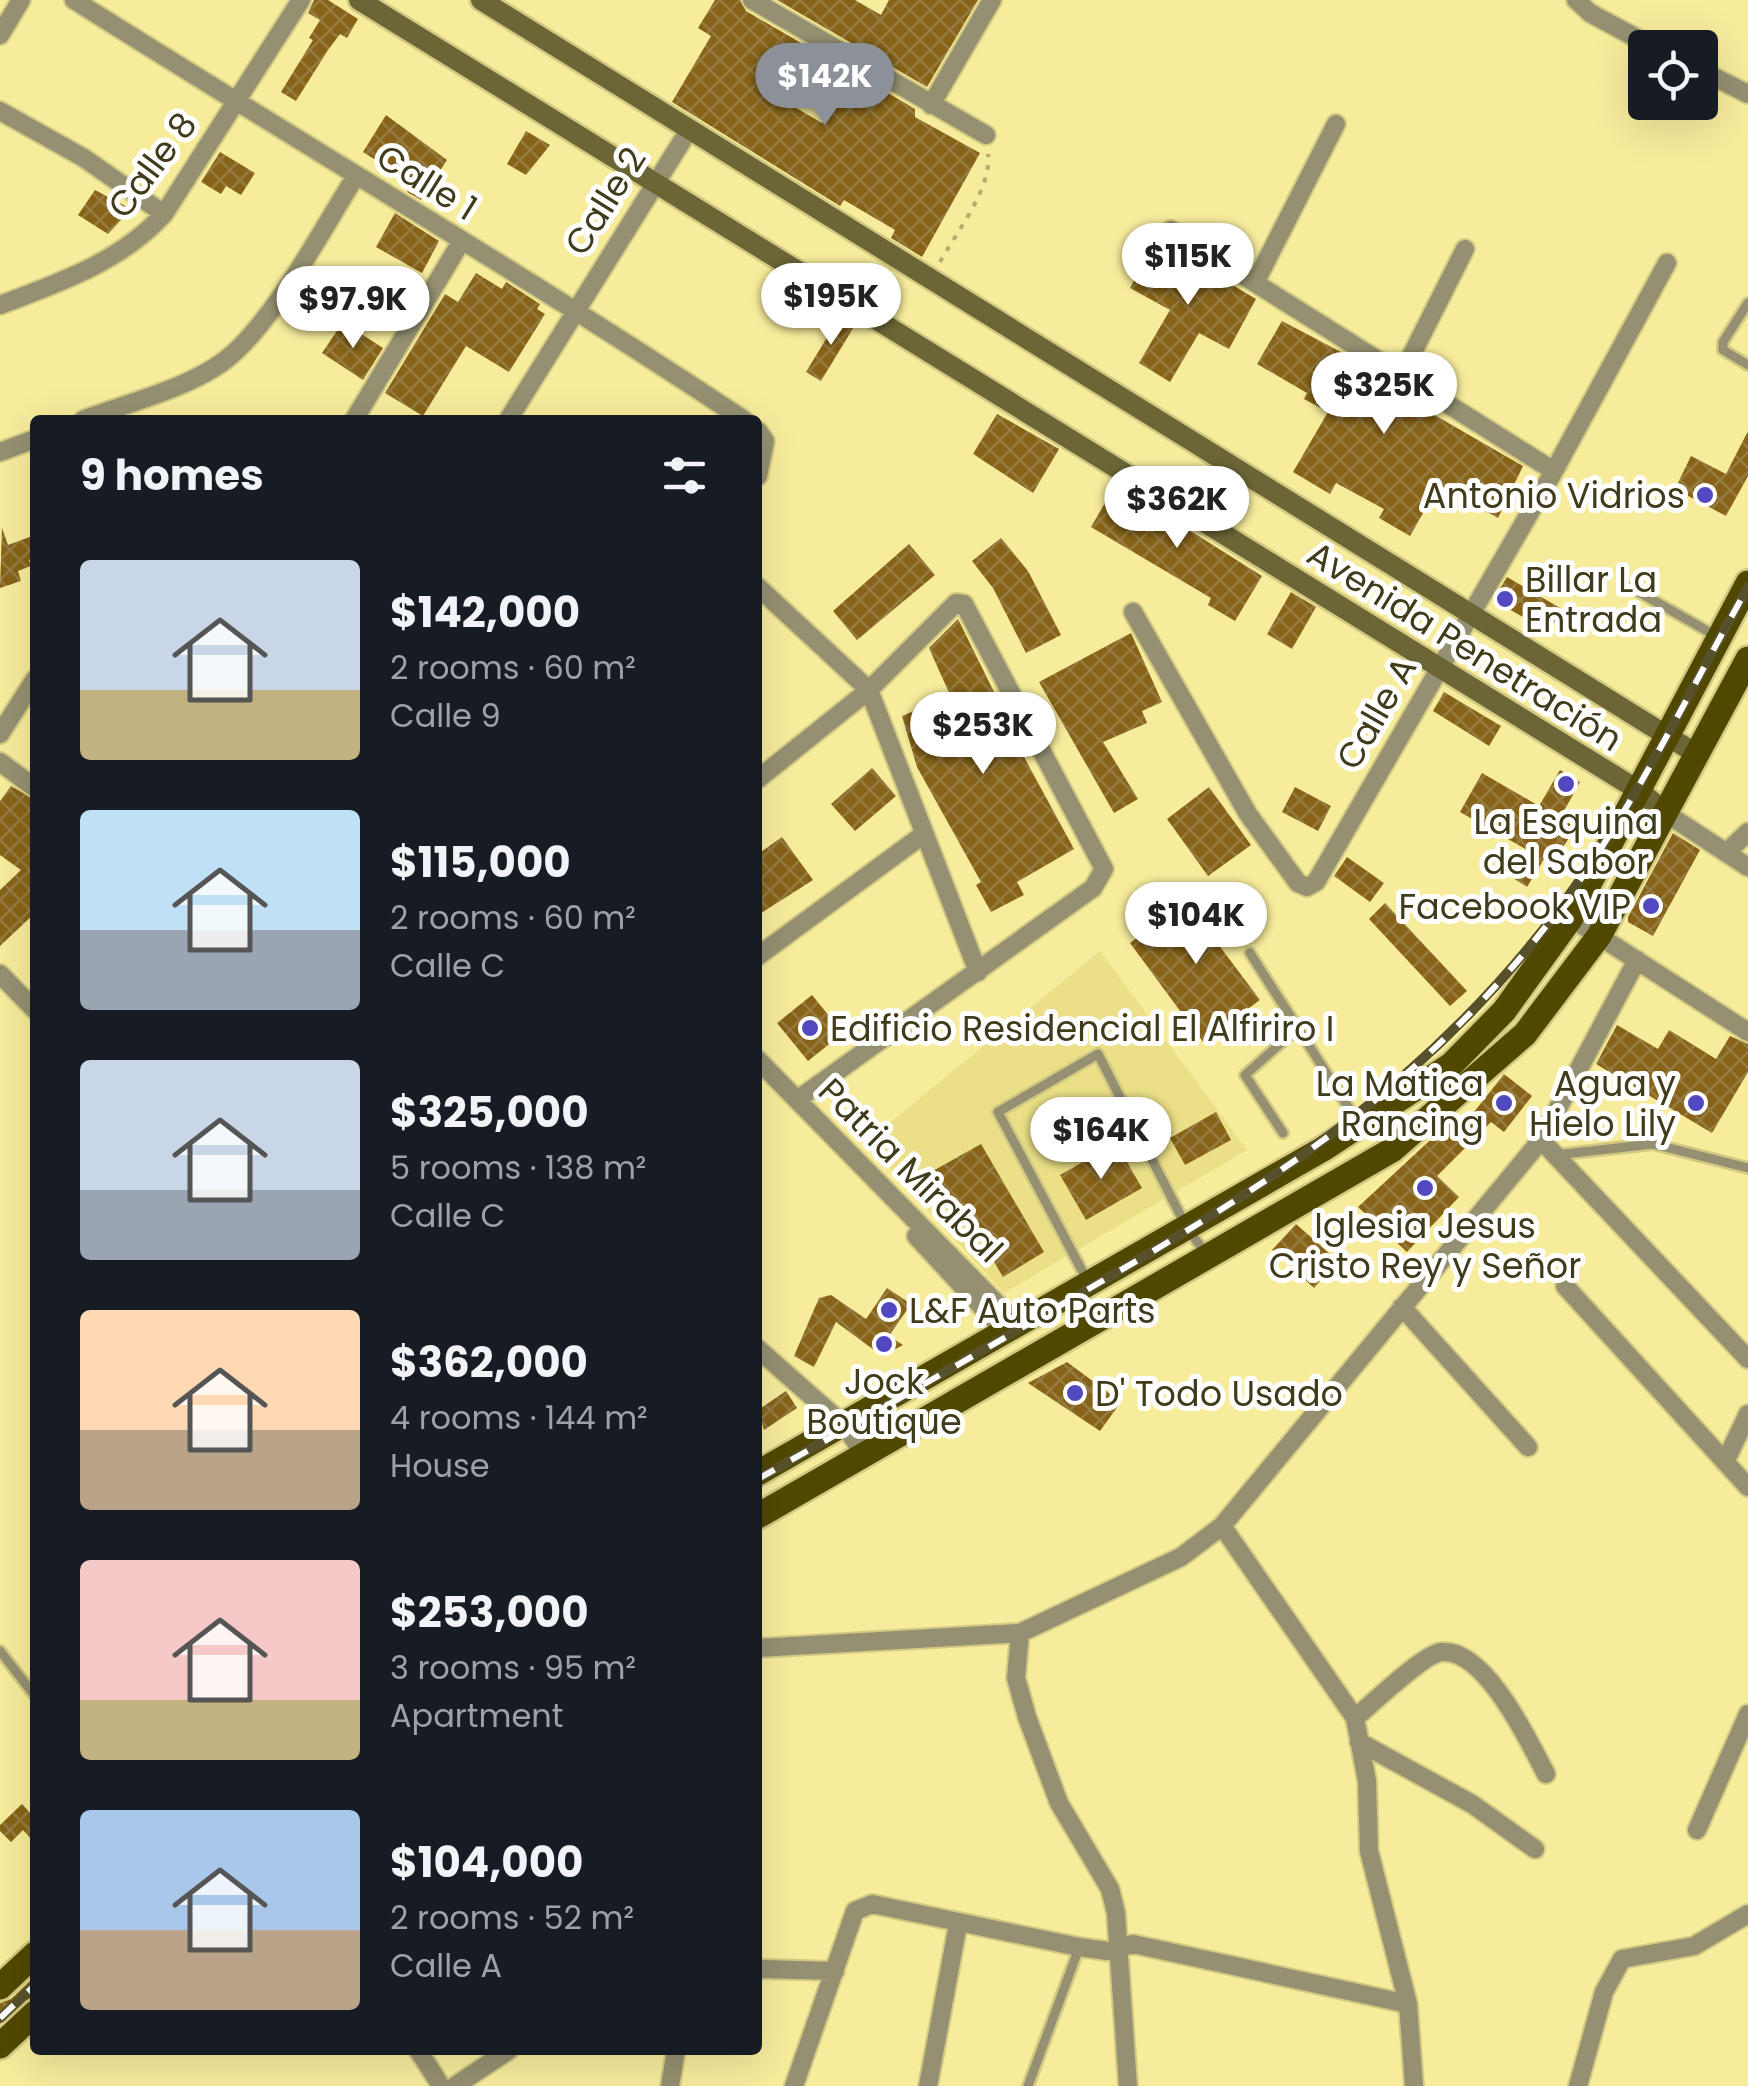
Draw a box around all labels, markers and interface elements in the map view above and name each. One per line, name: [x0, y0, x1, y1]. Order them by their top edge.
map controls: [1628, 30, 1718, 120]
button: locate: [1628, 30, 1718, 120]
pin: $142K: [755, 43, 895, 128]
text: $142K: [777, 53, 873, 98]
street label: Calle 8: [96, 102, 208, 228]
street label: Calle 1: [367, 132, 487, 232]
street label: Calle 2: [553, 138, 657, 264]
pin: $115K: [1118, 223, 1258, 308]
text: $115K: [1144, 233, 1232, 278]
pin: $195K: [761, 263, 901, 348]
pin: $97.9K: [272, 266, 434, 351]
text: $195K: [783, 273, 879, 318]
text: $97.9K: [299, 276, 407, 321]
pin: $325K: [1314, 352, 1454, 437]
text: $325K: [1333, 362, 1435, 407]
text: 9 homes: [80, 446, 264, 505]
icon: filters: [657, 448, 712, 503]
pin: $362K: [1107, 466, 1247, 551]
place label: Antonio Vidrios: [1423, 471, 1685, 520]
text: $362K: [1126, 476, 1228, 521]
marker: Antonio Vidrios: [1694, 484, 1716, 506]
street label: Avenida Penetración: [1298, 529, 1632, 763]
place label: Billar La Entrada: [1525, 555, 1662, 644]
text: $142,000: [390, 583, 580, 642]
marker: Billar La Entrada: [1494, 588, 1516, 610]
icon: home: [160, 600, 280, 720]
text: 2 rooms · 60 m²: [390, 645, 636, 690]
street label: Calle A: [1324, 648, 1428, 778]
pin: $253K: [913, 692, 1053, 777]
text: Calle 9: [390, 693, 501, 738]
text: $253K: [932, 702, 1034, 747]
marker: La Esquina del Sabor: [1555, 773, 1577, 795]
place label: La Esquina del Sabor: [1473, 797, 1659, 886]
text: $115,000: [390, 833, 571, 892]
icon: home: [160, 850, 280, 970]
pin: $104K: [1126, 882, 1266, 967]
place label: Facebook VIP: [1398, 882, 1631, 931]
text: $104K: [1147, 892, 1245, 937]
text: 2 rooms · 60 m²: [390, 895, 636, 940]
marker: Facebook VIP: [1640, 895, 1662, 917]
text: Calle C: [390, 943, 505, 988]
place label: Edificio Residencial El Alfiriro I: [830, 1004, 1334, 1053]
marker: Edificio Residencial El Alfiriro I: [799, 1017, 821, 1039]
place label: La Matica Rancing: [1316, 1059, 1484, 1148]
place label: Agua y Hielo Lily: [1529, 1059, 1676, 1148]
street label: Patria Mirabal: [808, 1067, 1014, 1273]
text: $325,000: [390, 1083, 589, 1142]
marker: La Matica Rancing: [1493, 1092, 1515, 1114]
marker: Agua y Hielo Lily: [1685, 1092, 1707, 1114]
pin: $164K: [1031, 1097, 1171, 1182]
icon: home: [160, 1100, 280, 1220]
text: $164K: [1052, 1107, 1150, 1152]
text: 5 rooms · 138 m²: [390, 1145, 646, 1190]
marker: Iglesia Jesus Cristo Rey y Señor: [1414, 1177, 1436, 1199]
text: Calle C: [390, 1193, 505, 1238]
place label: Iglesia Jesus Cristo Rey y Señor: [1269, 1201, 1581, 1290]
place label: L&F Auto Parts: [909, 1286, 1155, 1335]
marker: L&F Auto Parts: [878, 1299, 900, 1321]
text: $362,000: [390, 1333, 588, 1392]
marker: Jock Boutique: [873, 1333, 895, 1355]
icon: home: [160, 1350, 280, 1470]
place label: Jock Boutique: [806, 1357, 962, 1446]
place label: D' Todo Usado: [1095, 1369, 1343, 1418]
marker: D' Todo Usado: [1064, 1382, 1086, 1404]
text: 4 rooms · 144 m²: [390, 1395, 648, 1440]
text: House: [390, 1443, 490, 1488]
text: $253,000: [390, 1583, 589, 1642]
icon: home: [160, 1600, 280, 1720]
text: 3 rooms · 95 m²: [390, 1645, 636, 1690]
text: Apartment: [390, 1693, 563, 1738]
text: $104,000: [390, 1833, 583, 1892]
icon: home: [160, 1850, 280, 1970]
text: 2 rooms · 52 m²: [390, 1895, 634, 1940]
text: Calle A: [390, 1943, 502, 1988]

